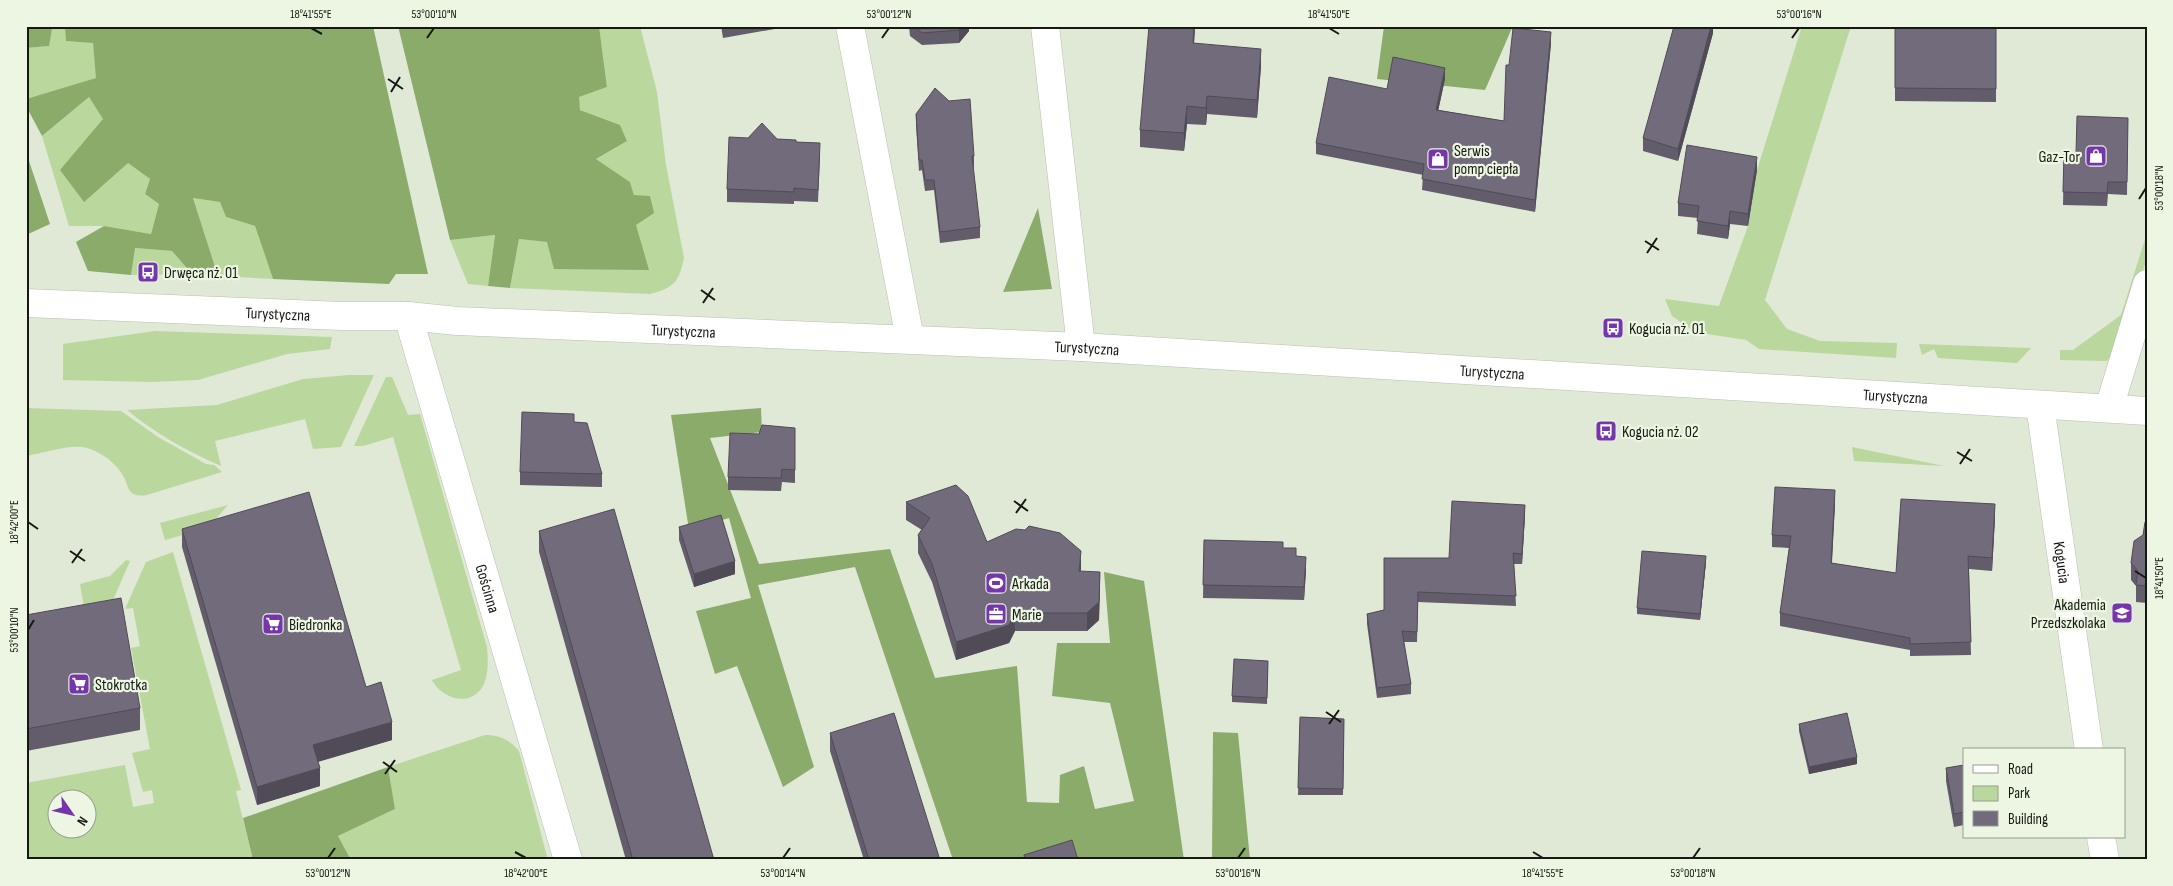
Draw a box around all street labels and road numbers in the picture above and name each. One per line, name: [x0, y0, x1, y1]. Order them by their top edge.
street label: Turystyczna: [245, 304, 310, 326]
street label: Turystyczna: [650, 321, 716, 343]
street label: Turystyczna: [1054, 338, 1120, 360]
street label: Turystyczna: [1459, 362, 1525, 385]
street label: Turystyczna: [1862, 386, 1928, 409]
street label: Kogucia: [2048, 540, 2073, 585]
street label: Gościnna: [471, 562, 503, 615]

